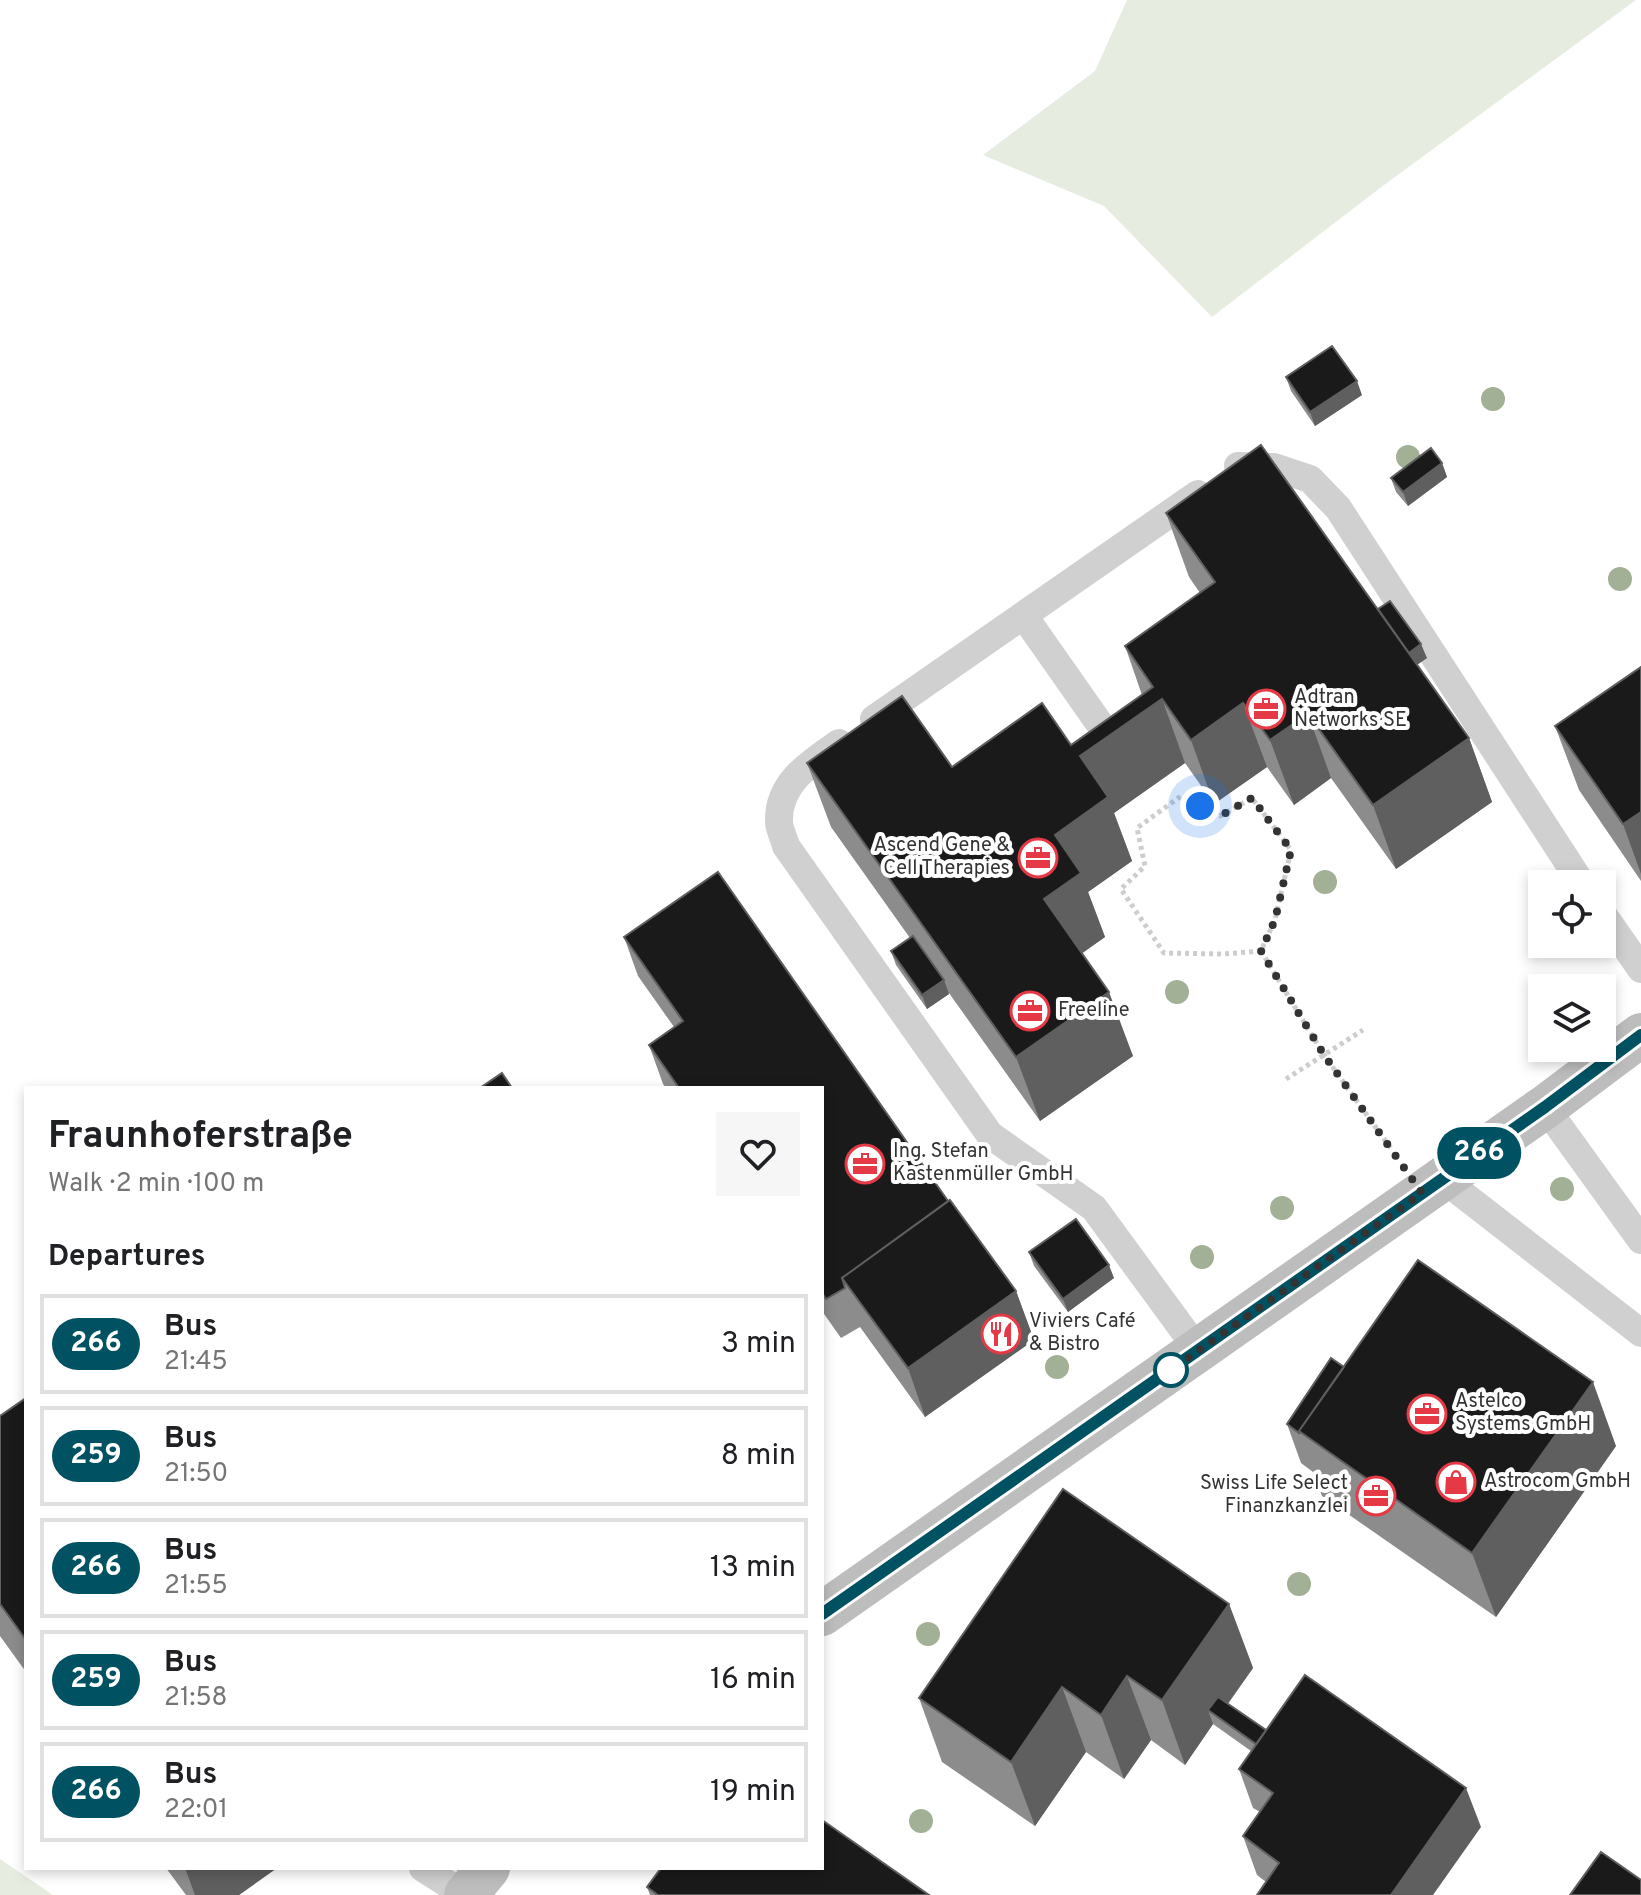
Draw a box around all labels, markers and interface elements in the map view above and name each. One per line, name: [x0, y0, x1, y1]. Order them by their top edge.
place label: Adtran Networks SE: [1294, 685, 1407, 734]
office icon: Adtran Networks SE: [1245, 688, 1287, 730]
your location: [1180, 786, 1220, 826]
place label: Ascend Gene & Cell Therapies: [873, 833, 1010, 882]
office icon: Ascend Gene & Cell Therapies: [1017, 837, 1059, 879]
map controls: [1528, 870, 1616, 1062]
button: locate: [1528, 870, 1616, 958]
button: layers: [1528, 974, 1616, 1062]
office icon: Freeline: [1009, 990, 1051, 1032]
place label: Freeline: [1058, 998, 1130, 1024]
button: heart: [716, 1112, 800, 1196]
text: Fraunhoferstraße: [48, 1113, 353, 1162]
line badge: 266: [1433, 1127, 1525, 1179]
text: 266: [1453, 1135, 1505, 1171]
place label: Ing. Stefan Kastenmüller GmbH: [893, 1139, 1074, 1188]
office icon: Ing. Stefan Kastenmüller GmbH: [844, 1143, 886, 1185]
text: Walk · 2 min · 100 m: [48, 1168, 264, 1201]
text: Departures: [48, 1239, 206, 1276]
text: Bus: [164, 1309, 217, 1346]
place label: Viviers Café & Bistro: [1029, 1309, 1135, 1358]
restaurant icon: Viviers Café & Bistro: [980, 1313, 1022, 1355]
text: 266: [70, 1326, 122, 1362]
text: 3 min: [721, 1326, 796, 1363]
text: 21:45: [164, 1346, 228, 1379]
unlabelled marker: [1154, 1353, 1188, 1387]
place label: Astelco Systems GmbH: [1455, 1389, 1591, 1438]
office icon: Astelco Systems GmbH: [1406, 1393, 1448, 1435]
text: Bus: [164, 1421, 217, 1458]
text: 259: [70, 1438, 122, 1474]
text: 8 min: [721, 1438, 796, 1475]
text: 21:50: [164, 1458, 228, 1491]
shop icon: Astrocom GmbH: [1435, 1461, 1477, 1503]
place label: Astrocom GmbH: [1484, 1469, 1631, 1495]
place label: Swiss Life Select Finanzkanzlei: [1200, 1471, 1348, 1520]
office icon: Swiss Life Select Finanzkanzlei: [1355, 1475, 1397, 1517]
text: Bus: [164, 1533, 217, 1570]
text: 266: [70, 1550, 122, 1586]
text: 13 min: [710, 1550, 796, 1587]
text: 21:55: [164, 1570, 228, 1603]
text: Bus: [164, 1645, 217, 1682]
text: 259: [70, 1662, 122, 1698]
text: 16 min: [710, 1662, 796, 1699]
text: 21:58: [164, 1682, 228, 1715]
text: Bus: [164, 1757, 217, 1794]
text: 266: [70, 1774, 122, 1810]
text: 19 min: [710, 1774, 796, 1811]
text: 22:01: [164, 1794, 228, 1827]

